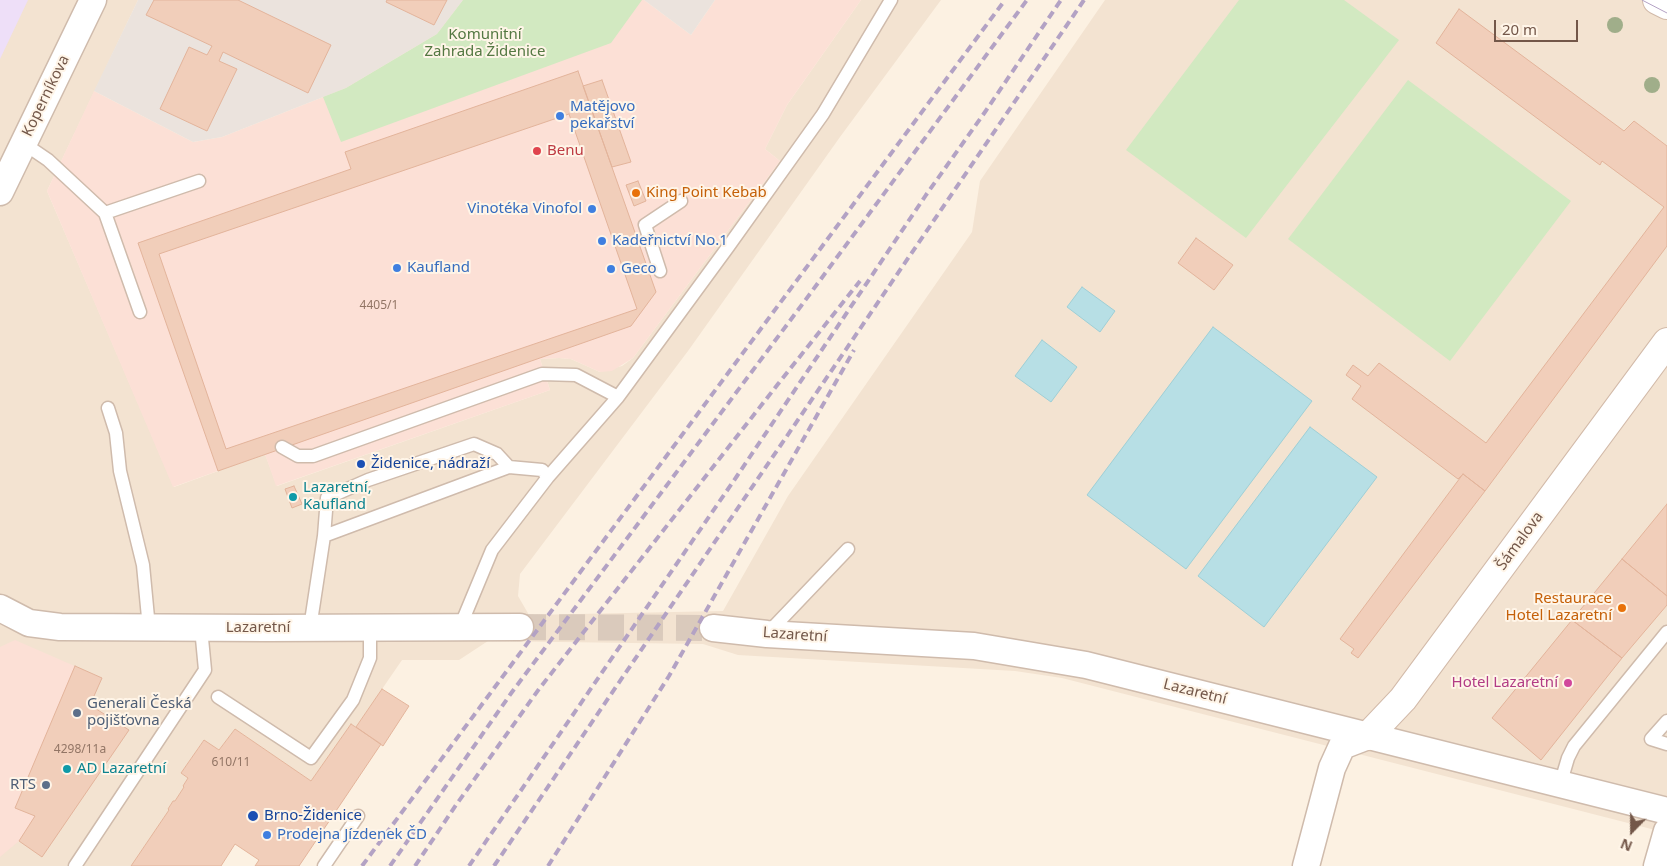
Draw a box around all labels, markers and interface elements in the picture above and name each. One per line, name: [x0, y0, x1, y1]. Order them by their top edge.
scale bar: [1497, 10, 1581, 42]
text: 20 m: [1502, 19, 1537, 39]
park label: Komunitní Zahrada Židenice: [424, 26, 546, 61]
street label: Koperníkova: [19, 52, 73, 140]
place label: Matějovo pekařství: [570, 98, 635, 133]
marker: Matějovo pekařství: [554, 110, 566, 122]
place label: Benu: [547, 142, 584, 160]
marker: Benu: [531, 145, 543, 157]
place label: King Point Kebab: [646, 184, 767, 202]
marker: King Point Kebab: [630, 187, 642, 199]
place label: Vinotéka Vinofol: [467, 200, 582, 218]
marker: Vinotéka Vinofol: [586, 203, 598, 215]
place label: Kadeřnictví No.1: [612, 232, 728, 250]
marker: Kadeřnictví No.1: [596, 235, 608, 247]
place label: Kaufland: [407, 259, 470, 277]
place label: Geco: [621, 260, 657, 278]
marker: Kaufland: [391, 262, 403, 274]
marker: Geco: [605, 263, 617, 275]
house number: 4405/1: [360, 299, 398, 313]
place label: Židenice, nádraží: [371, 455, 490, 473]
marker: Židenice, nádraží: [355, 458, 367, 470]
place label: Lazaretní, Kaufland: [303, 479, 372, 514]
marker: Lazaretní, Kaufland: [287, 491, 299, 503]
street label: Šámalova: [1493, 508, 1547, 574]
place label: Restaurace Hotel Lazaretní: [1506, 590, 1612, 625]
marker: Restaurace Hotel Lazaretní: [1616, 602, 1628, 614]
street label: Lazaretní: [226, 619, 290, 637]
street label: Lazaretní: [762, 624, 828, 646]
place label: Hotel Lazaretní: [1452, 674, 1558, 692]
street label: Lazaretní: [1161, 675, 1229, 709]
marker: Hotel Lazaretní: [1562, 677, 1574, 689]
place label: Generali Česká pojišťovna: [87, 695, 192, 730]
marker: Generali Česká pojišťovna: [71, 707, 83, 719]
house number: 4298/11a: [54, 743, 106, 757]
house number: 610/11: [212, 756, 250, 770]
place label: AD Lazaretní: [77, 760, 166, 778]
marker: AD Lazaretní: [61, 763, 73, 775]
place label: RTS: [10, 776, 36, 794]
marker: RTS: [40, 779, 52, 791]
north arrow: [1607, 806, 1657, 856]
place label: Brno-Židenice: [264, 807, 362, 825]
marker: Brno-Židenice: [246, 809, 260, 823]
place label: Prodejna Jízdenek ČD: [277, 826, 427, 844]
marker: Prodejna Jízdenek ČD: [261, 829, 273, 841]
text: N: [1617, 834, 1635, 856]

